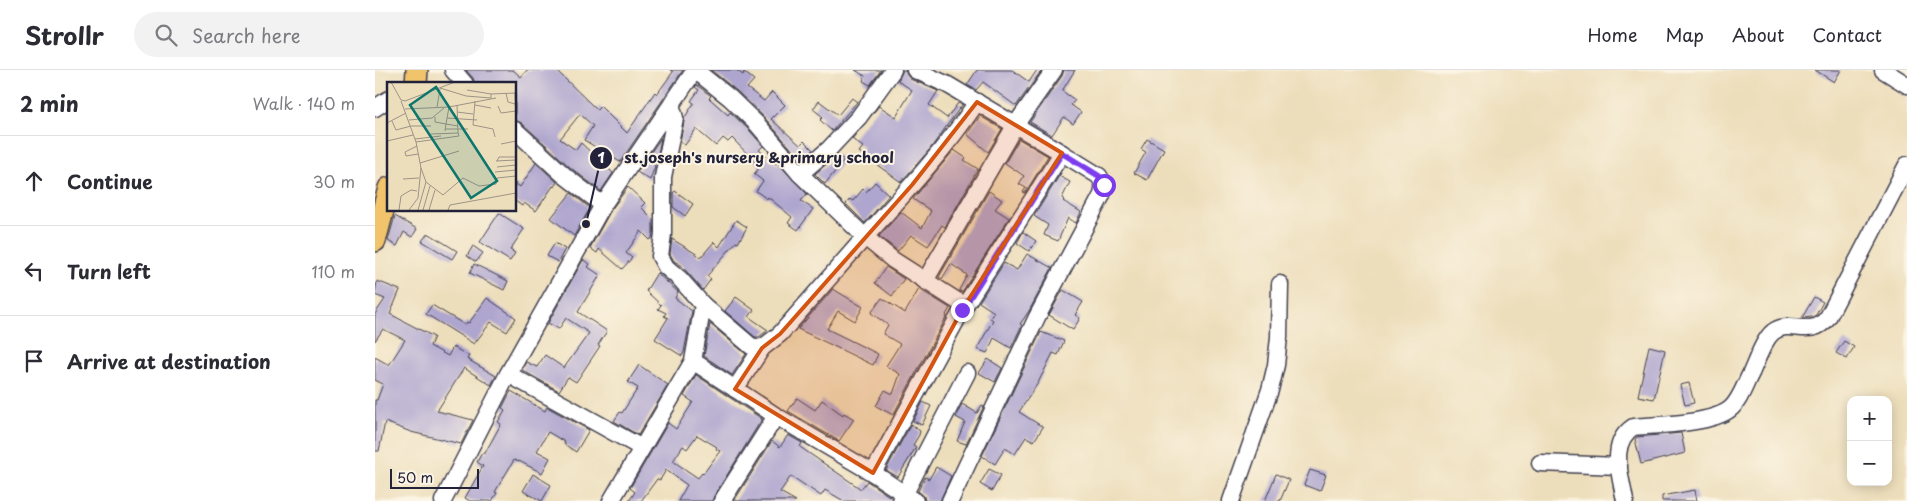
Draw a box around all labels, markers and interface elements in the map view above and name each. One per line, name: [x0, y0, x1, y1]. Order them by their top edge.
search box: [134, 12, 484, 57]
text: Strollr: [25, 17, 104, 53]
icon: search: [152, 21, 180, 49]
text: Search here: [192, 21, 301, 49]
text: Home: [1587, 21, 1637, 48]
text: Map: [1665, 21, 1704, 48]
text: About: [1732, 21, 1784, 48]
text: Contact: [1812, 21, 1882, 48]
inset map: [387, 82, 516, 211]
text: 2 min: [20, 87, 79, 119]
text: Walk · 140 m: [253, 91, 355, 115]
callout: st.joseph's nursery &primary school: [589, 143, 904, 173]
text: 1: [597, 145, 605, 168]
text: st.joseph's nursery &primary school: [624, 145, 894, 168]
icon: ahead: [20, 167, 48, 195]
text: Continue: [67, 167, 153, 195]
text: 30 m: [313, 169, 355, 193]
route start: [1093, 174, 1116, 197]
icon: left: [20, 257, 48, 285]
text: Turn left: [67, 257, 151, 285]
text: 110 m: [312, 259, 355, 283]
route end: [951, 299, 974, 322]
icon: arrive: [20, 347, 48, 375]
text: Arrive at destination: [67, 347, 271, 375]
map controls: [1847, 396, 1892, 486]
button: +: [1847, 396, 1892, 441]
button: −: [1847, 441, 1892, 486]
scale bar: [390, 466, 479, 489]
text: 50 m: [397, 467, 433, 488]

